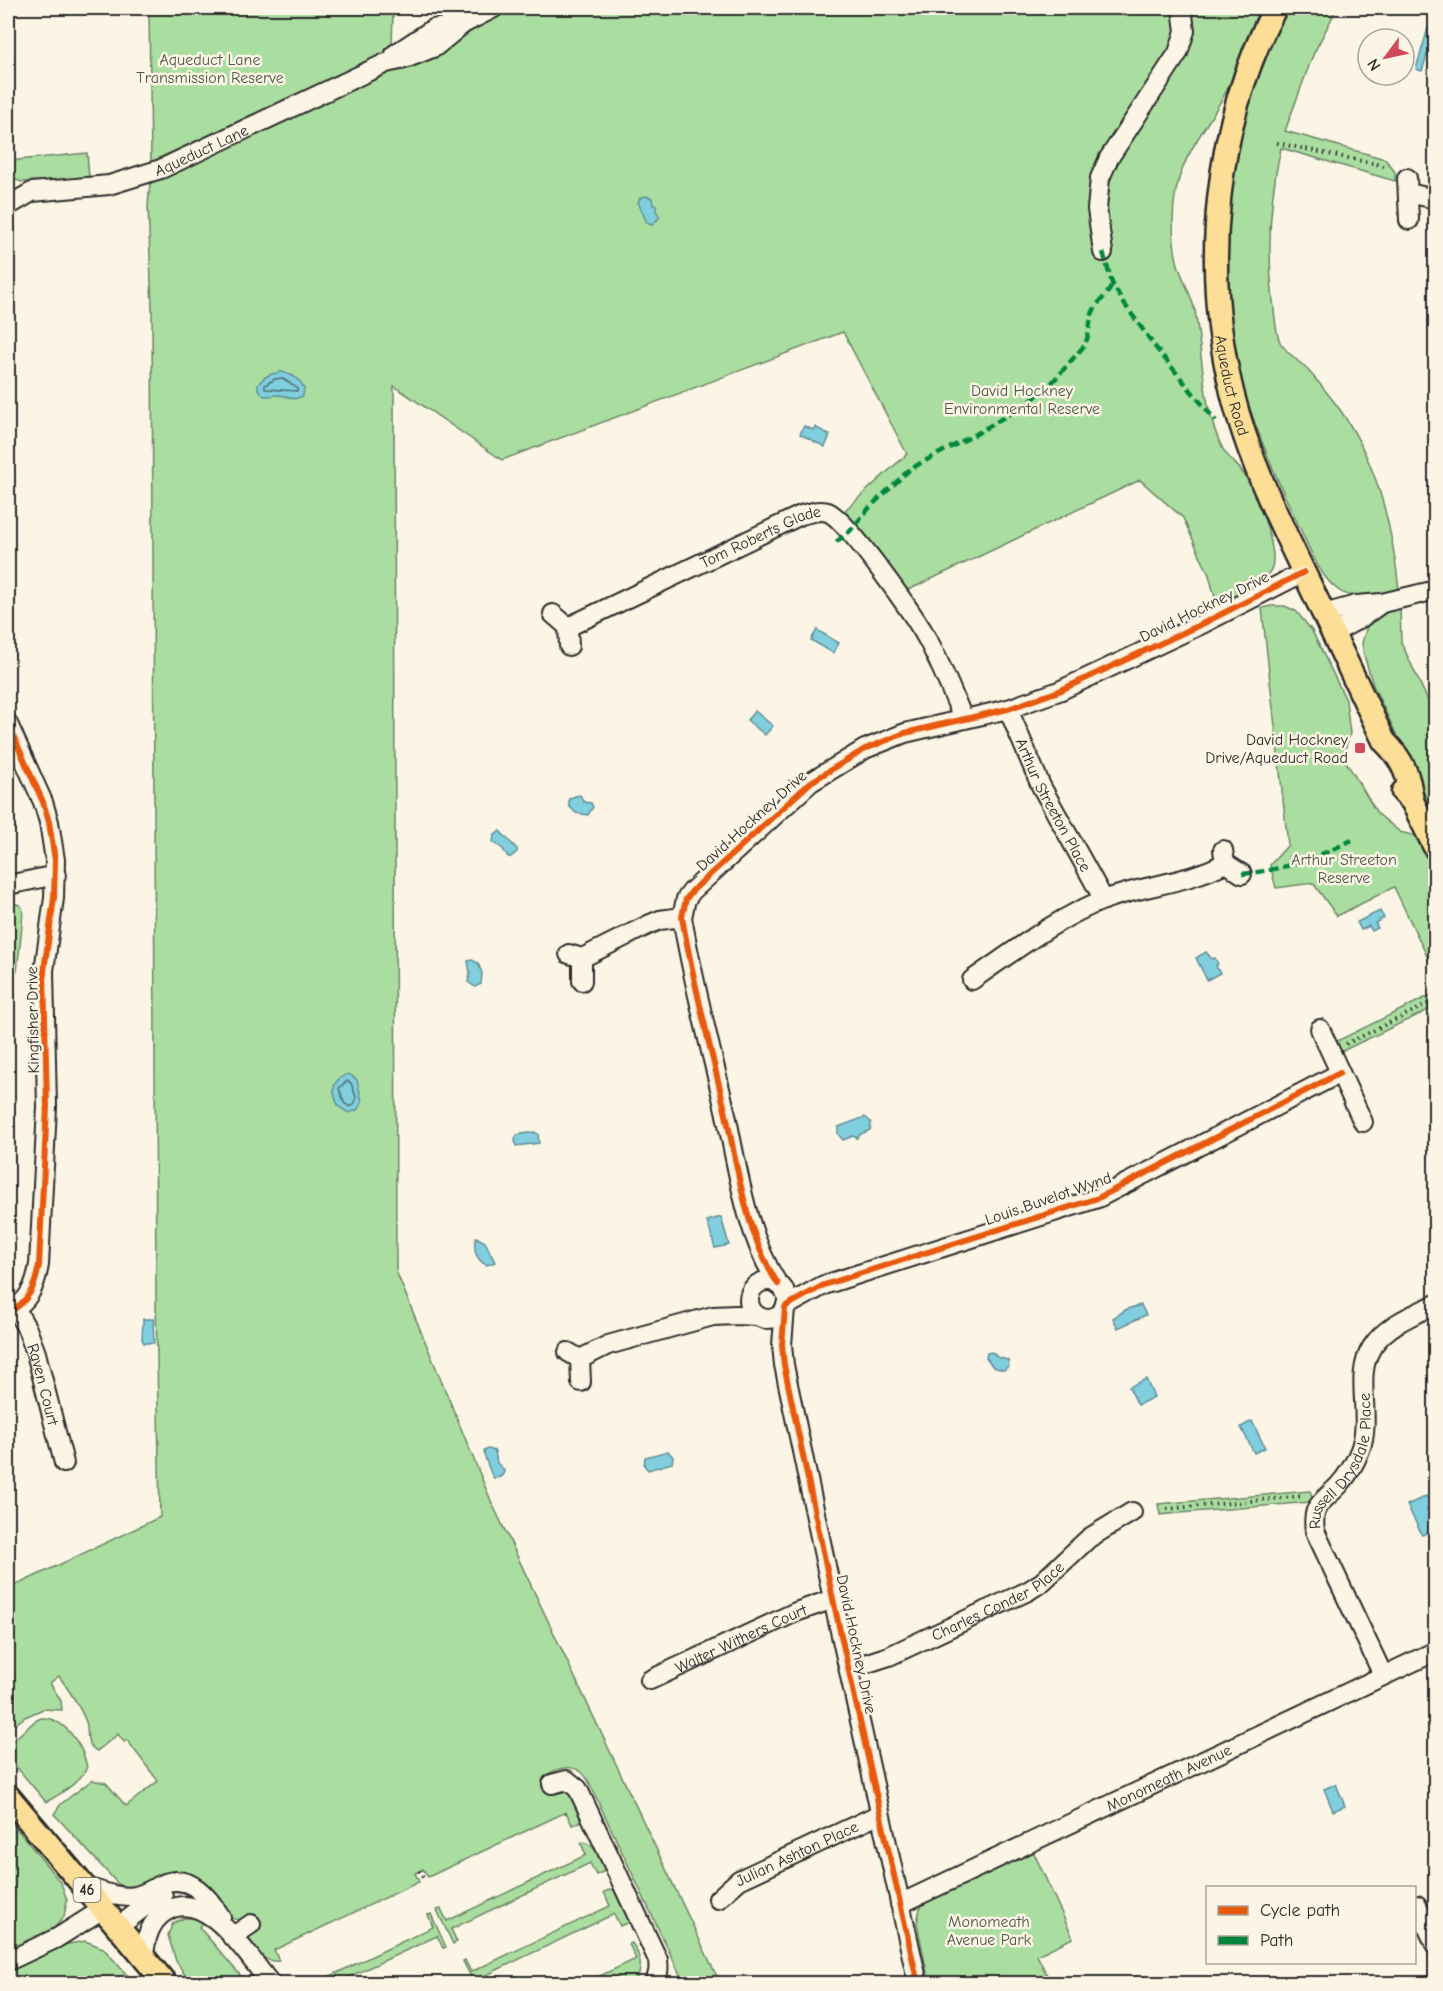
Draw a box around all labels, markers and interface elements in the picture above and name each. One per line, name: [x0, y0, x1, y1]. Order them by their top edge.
north arrow: [1356, 27, 1416, 87]
park label: Aqueduct Lane Transmission Reserve: [136, 51, 284, 87]
text: N: [1364, 55, 1385, 74]
street label: Aqueduct Lane: [153, 121, 251, 180]
street label: Aqueduct Road: [1211, 334, 1252, 438]
park label: David Hockney Environmental Reserve: [944, 382, 1100, 418]
street label: Tom Roberts Glade: [697, 503, 822, 572]
street label: David Hockney Drive: [1137, 568, 1272, 646]
place label: David Hockney Drive/Aqueduct Road: [1205, 731, 1349, 767]
street label: Arthur Streeton Place: [1011, 735, 1094, 875]
marker: David Hockney Drive/Aqueduct Road: [1353, 741, 1367, 755]
street label: David Hockney Drive: [693, 767, 810, 875]
park label: Arthur Streeton Reserve: [1291, 851, 1397, 887]
street label: Kingfisher Drive: [23, 966, 43, 1074]
street label: Louis Buvelot Wynd: [983, 1169, 1114, 1229]
street label: Raven Court: [23, 1341, 62, 1428]
street label: Russell Drysdale Place: [1306, 1393, 1375, 1529]
street label: Charles Conder Place: [929, 1558, 1068, 1645]
street label: David Hockney Drive: [832, 1573, 880, 1715]
street label: Walter Withers Court: [672, 1601, 810, 1677]
street label: Monomeath Avenue: [1104, 1741, 1234, 1815]
street label: Julian Ashton Place: [733, 1818, 861, 1890]
road number: 46: [74, 1878, 100, 1902]
legend: [1206, 1886, 1416, 1964]
text: Cycle path: [1260, 1900, 1340, 1921]
park label: Monomeath Avenue Park: [947, 1913, 1032, 1949]
text: Path: [1260, 1930, 1293, 1951]

